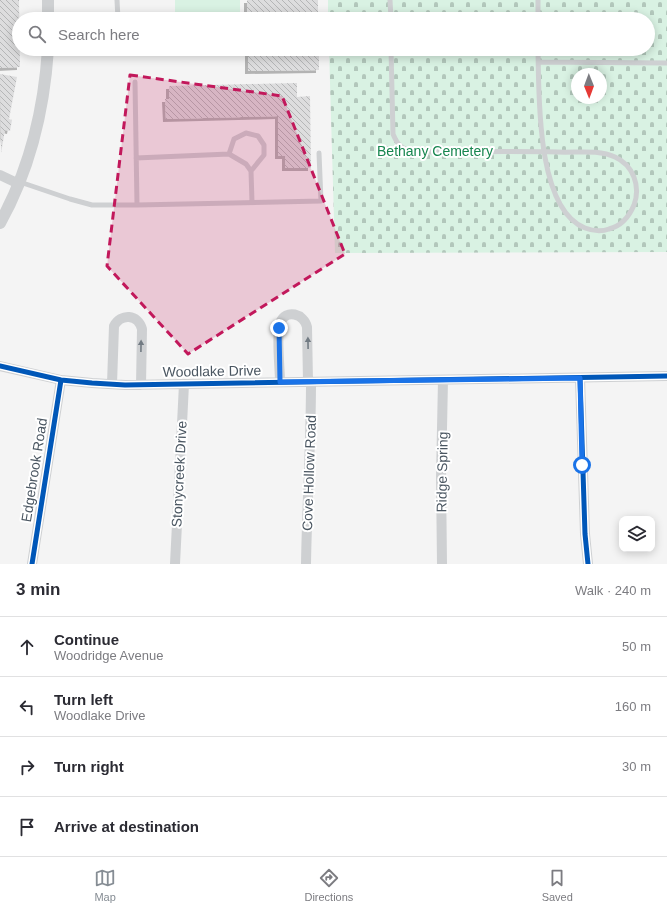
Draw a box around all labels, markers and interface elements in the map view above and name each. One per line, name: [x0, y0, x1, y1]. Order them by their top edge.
search box: [12, 12, 655, 56]
icon: search: [26, 23, 48, 45]
text: Search here: [58, 26, 140, 43]
north arrow: [571, 68, 607, 104]
park label: Bethany Cemetery: [377, 143, 493, 159]
route end: [270, 319, 288, 337]
one-way arrow: [305, 336, 311, 349]
one-way arrow: [138, 339, 144, 352]
street label: Woodlake Drive: [163, 362, 262, 380]
street label: Cove Hollow Road: [299, 415, 319, 531]
street label: Edgebrook Road: [18, 417, 50, 523]
street label: Stonycreek Drive: [168, 420, 190, 528]
street label: Ridge Spring: [433, 431, 451, 513]
route start: [573, 456, 591, 474]
map controls: [619, 516, 655, 552]
button: layers: [619, 516, 655, 552]
text: 3 min: [16, 580, 60, 599]
text: Walk · 240 m: [575, 583, 651, 598]
text: Continue: [54, 631, 119, 648]
icon: ahead: [16, 636, 38, 658]
text: 50 m: [622, 639, 651, 654]
text: Woodridge Avenue: [54, 648, 163, 663]
text: Turn left: [54, 691, 113, 708]
icon: left: [16, 696, 38, 718]
text: 160 m: [615, 699, 651, 714]
text: Woodlake Drive: [54, 708, 146, 723]
icon: right: [16, 756, 38, 778]
text: Turn right: [54, 758, 124, 775]
text: 30 m: [622, 759, 651, 774]
icon: arrive: [16, 816, 38, 838]
text: Arrive at destination: [54, 818, 199, 835]
tab: Map: [94, 867, 116, 903]
tab: Directions: [304, 867, 353, 903]
tab: Saved: [542, 867, 573, 903]

